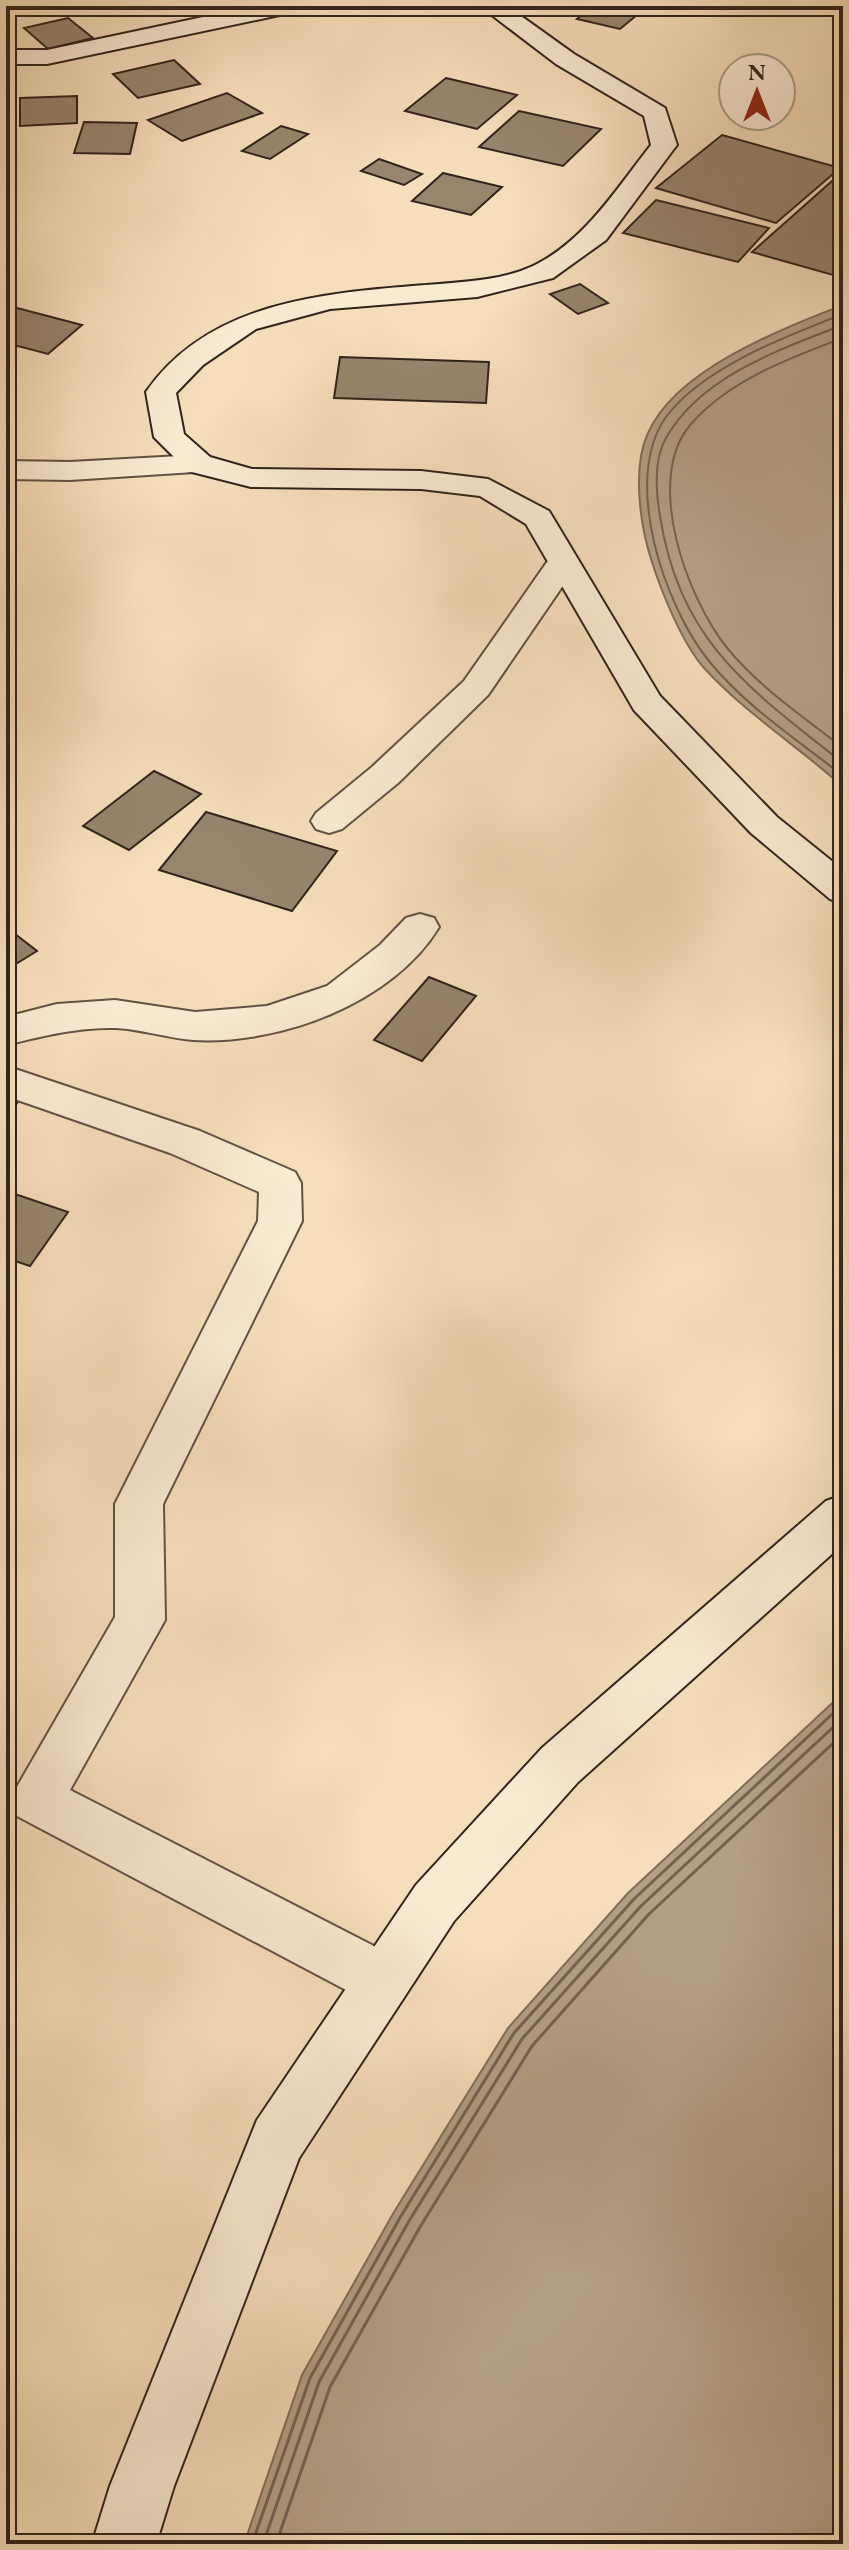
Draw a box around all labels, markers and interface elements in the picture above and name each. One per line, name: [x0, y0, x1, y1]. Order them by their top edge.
north arrow: [717, 52, 797, 132]
text: N: [748, 58, 766, 87]

